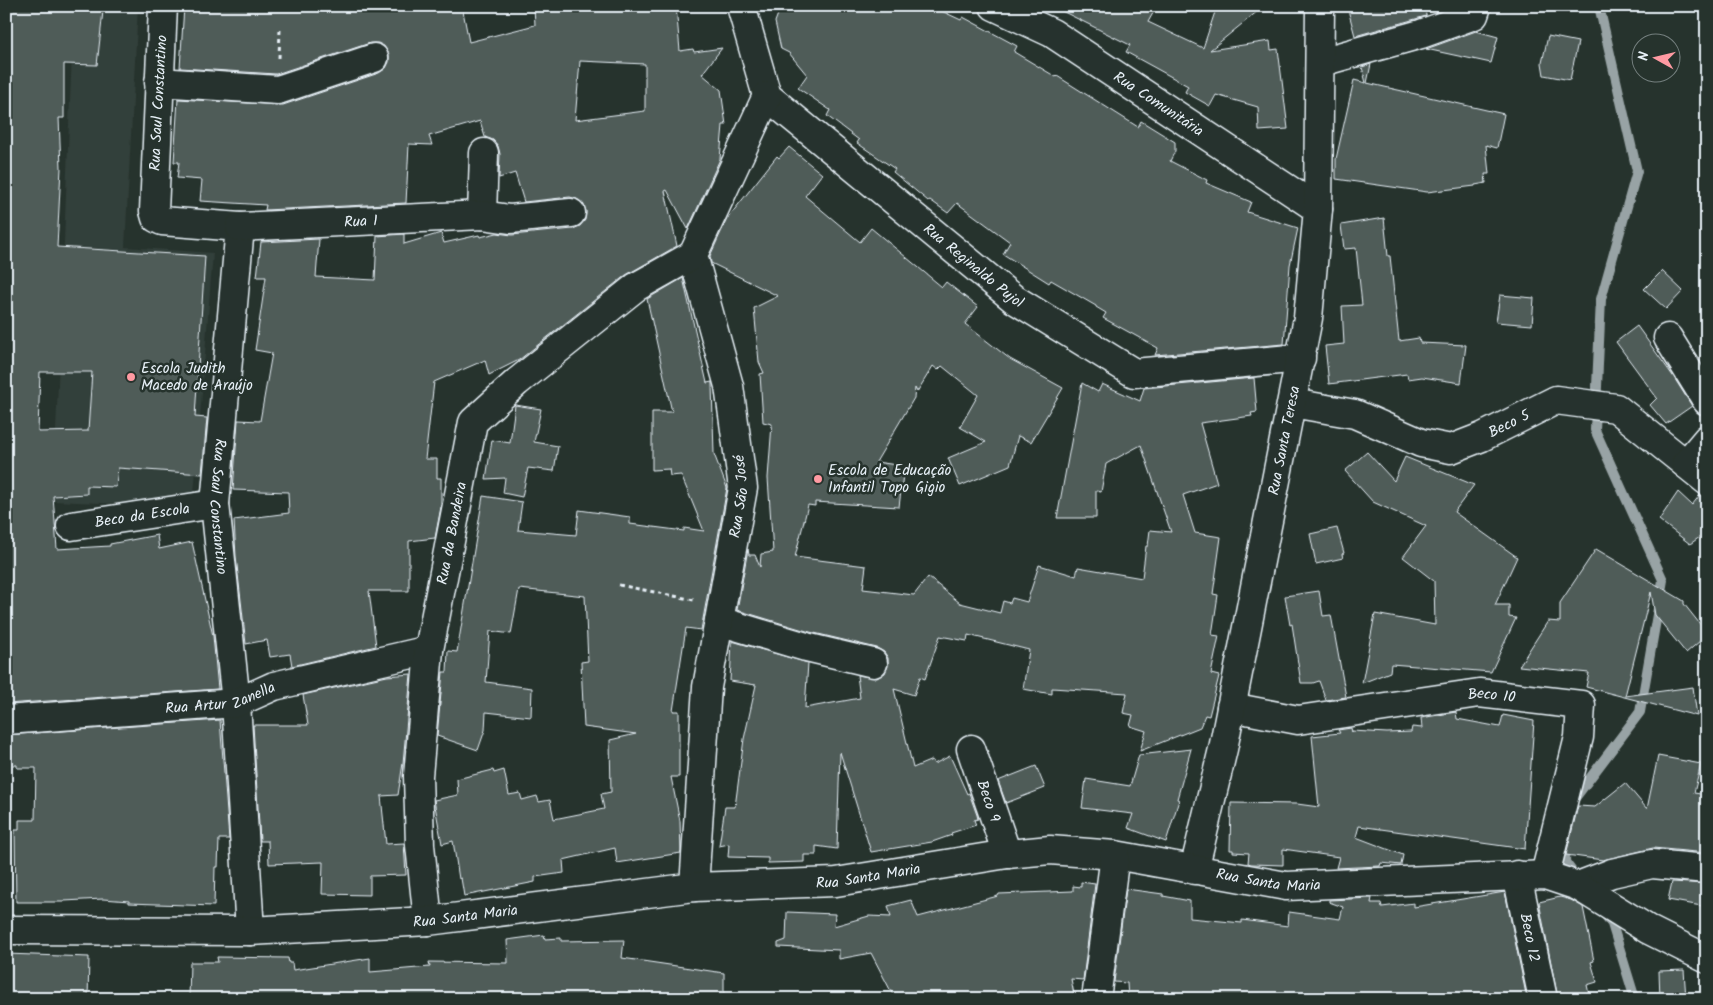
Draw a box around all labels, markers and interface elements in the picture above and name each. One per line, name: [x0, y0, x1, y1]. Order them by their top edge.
north arrow: [1630, 32, 1680, 82]
street label: Rua Saul Constantino: [143, 34, 175, 172]
text: N: [1633, 50, 1656, 62]
street label: Rua Comunitária: [1108, 66, 1208, 143]
street label: Rua 1: [343, 209, 379, 235]
street label: Rua Reginaldo Pujol: [917, 218, 1028, 315]
place label: Escola Judith Macedo de Araújo: [141, 357, 253, 398]
marker: Escola Judith Macedo de Araújo: [125, 371, 137, 383]
street label: Rua Santa Teresa: [1262, 384, 1307, 497]
street label: Beco 5: [1484, 403, 1535, 445]
street label: Rua Saul Constantino: [202, 437, 233, 576]
street label: Rua São José: [723, 452, 756, 540]
place label: Escola de Educação Infantil Topo Gigio: [828, 459, 952, 500]
marker: Escola de Educação Infantil Topo Gigio: [812, 473, 824, 485]
street label: Rua da Bandeira: [431, 480, 474, 587]
street label: Beco da Escola: [93, 497, 191, 535]
street label: Rua Artur Zanella: [164, 676, 279, 721]
street label: Beco 10: [1466, 682, 1517, 710]
street label: Beco 9: [970, 777, 1006, 826]
street label: Rua Santa Maria: [815, 857, 922, 896]
street label: Rua Santa Maria: [1214, 863, 1321, 899]
street label: Rua Santa Maria: [412, 899, 519, 935]
street label: Beco 12: [1512, 911, 1546, 964]

